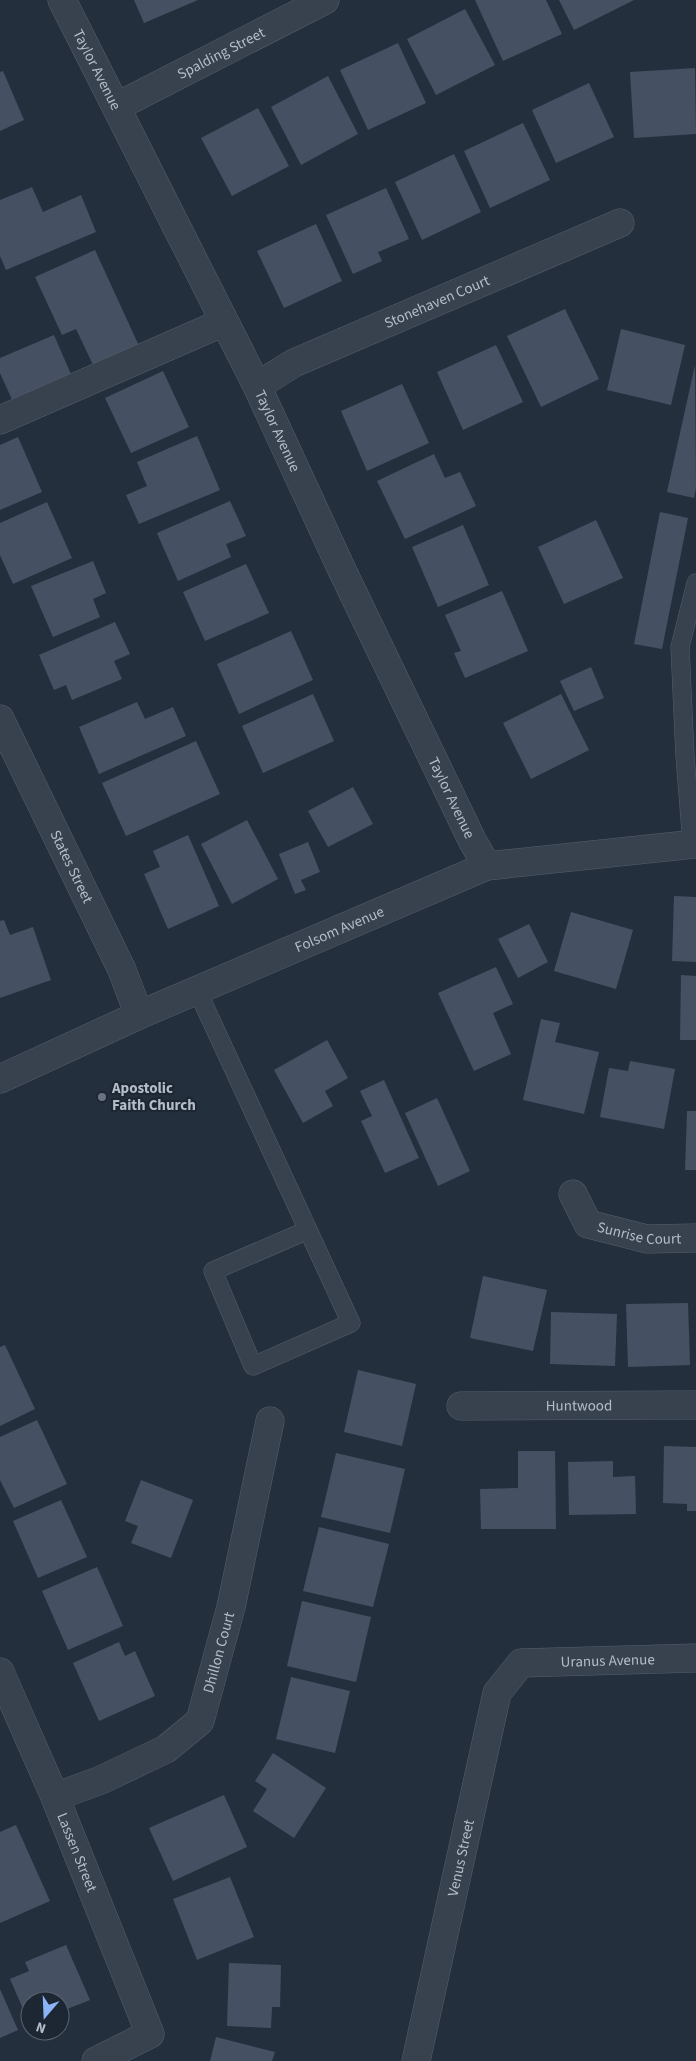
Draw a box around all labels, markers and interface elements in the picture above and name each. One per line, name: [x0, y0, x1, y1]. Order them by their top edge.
street label: Spalding Street: [174, 22, 269, 85]
street label: Taylor Avenue: [68, 26, 126, 114]
street label: Stonehaven Court: [381, 270, 493, 334]
street label: Taylor Avenue: [249, 387, 305, 476]
street label: Taylor Avenue: [423, 754, 480, 842]
street label: States Street: [45, 827, 98, 907]
street label: Folsom Avenue: [292, 901, 388, 958]
place label: Apostolic Faith Church: [111, 1078, 196, 1116]
marker: Apostolic Faith Church: [96, 1091, 108, 1103]
street label: Sunrise Court: [595, 1217, 681, 1250]
street label: Huntwood: [546, 1395, 612, 1417]
street label: Dhillon Court: [198, 1610, 240, 1696]
street label: Uranus Avenue: [560, 1649, 655, 1673]
street label: Lassen Street: [51, 1810, 102, 1895]
street label: Venus Street: [443, 1817, 480, 1898]
north arrow: [20, 1991, 70, 2041]
text: N: [33, 2016, 49, 2038]

